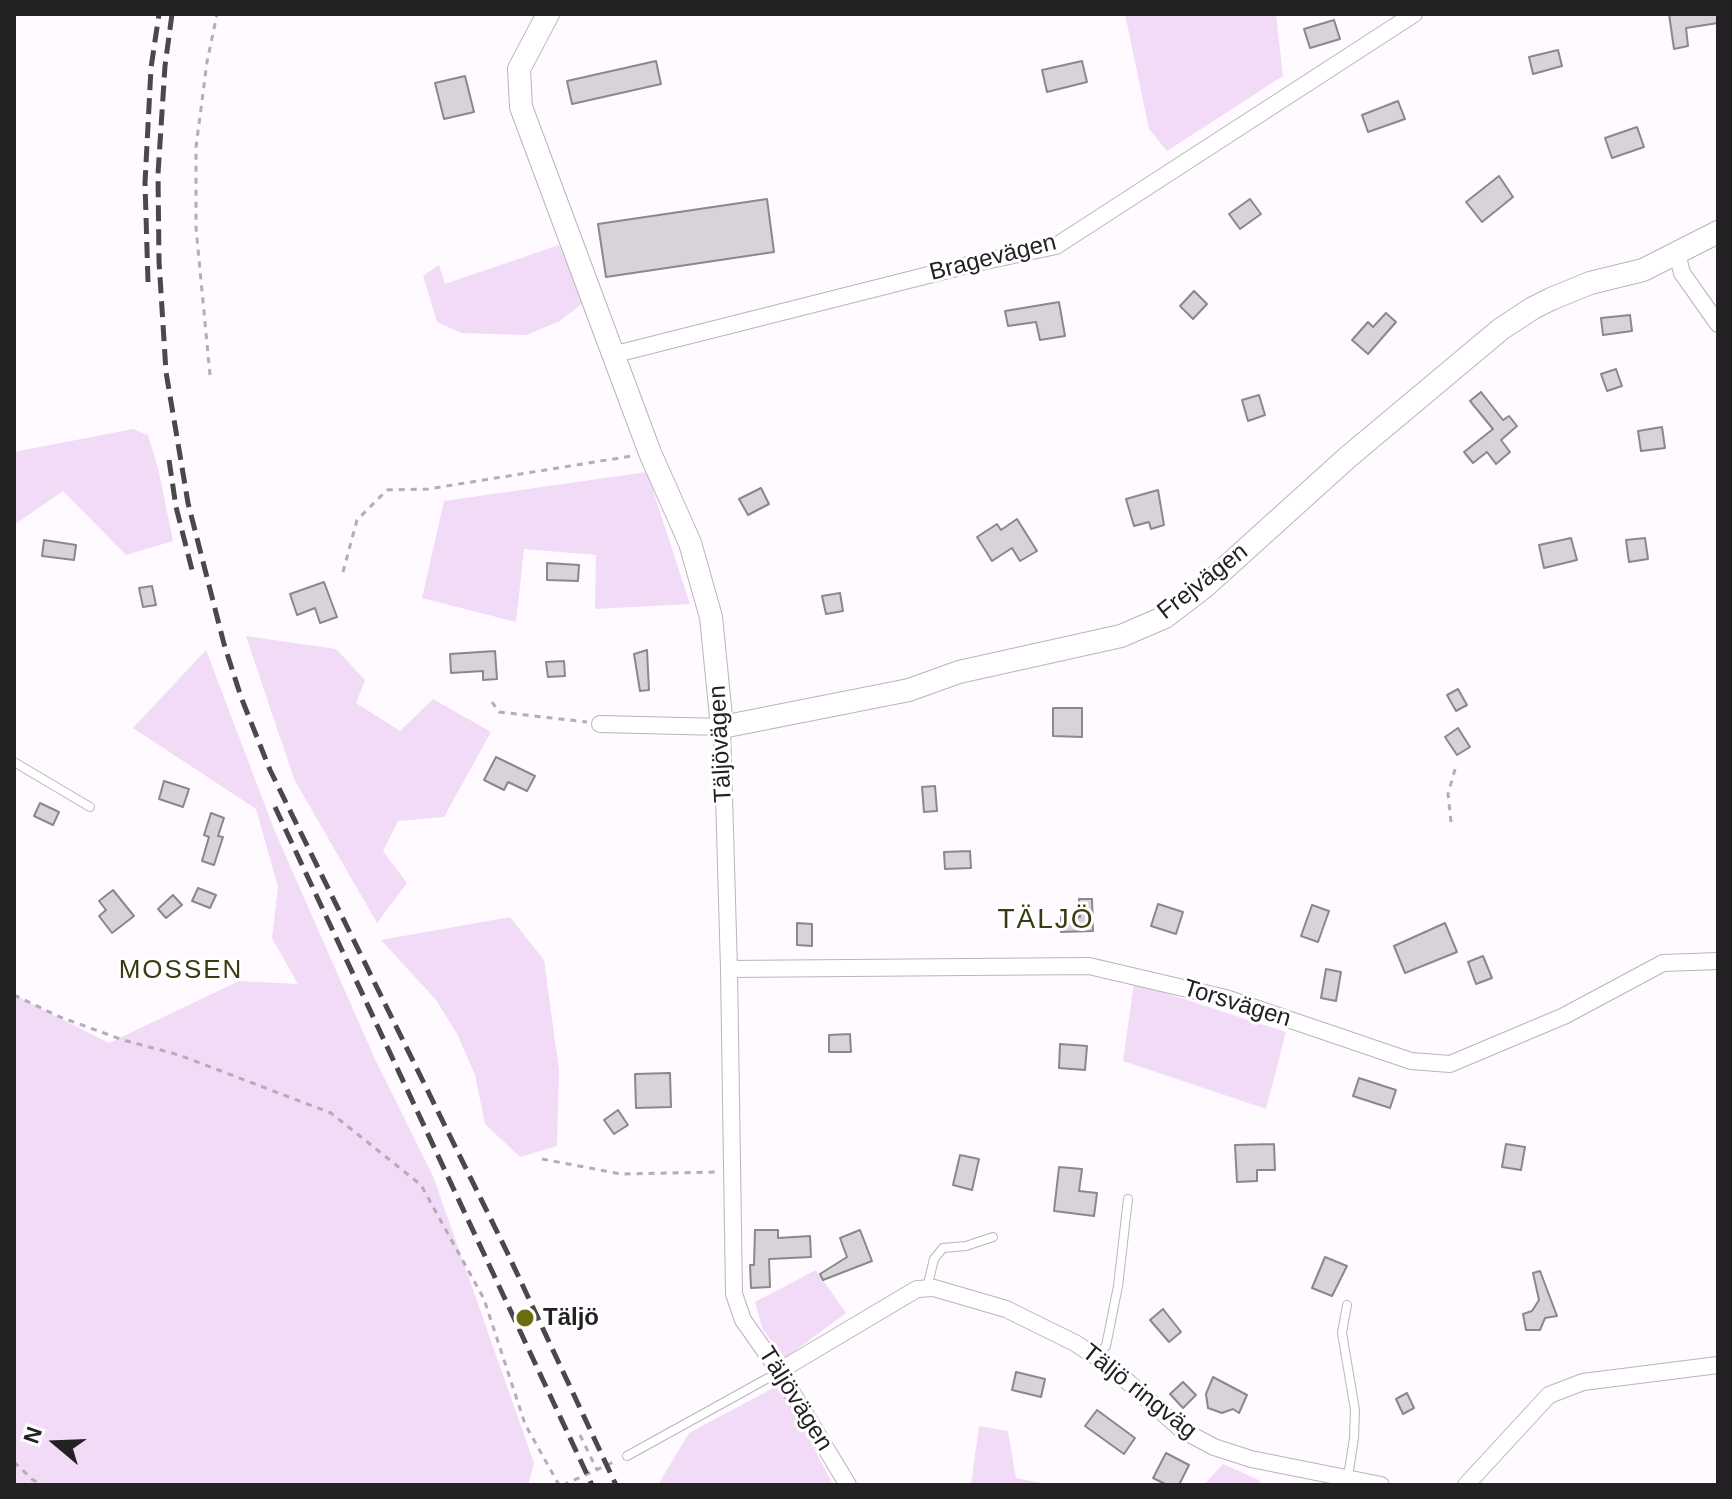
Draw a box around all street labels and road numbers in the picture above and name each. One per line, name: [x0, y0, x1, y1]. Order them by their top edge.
street label: Bragevägen: [927, 228, 1059, 288]
street label: Frejvägen: [1152, 538, 1254, 626]
street label: Täljövägen: [704, 685, 738, 803]
street label: Torsvägen: [1180, 974, 1294, 1034]
street label: Täljö ringväg: [1076, 1338, 1202, 1446]
street label: Täljövägen: [752, 1342, 838, 1456]

